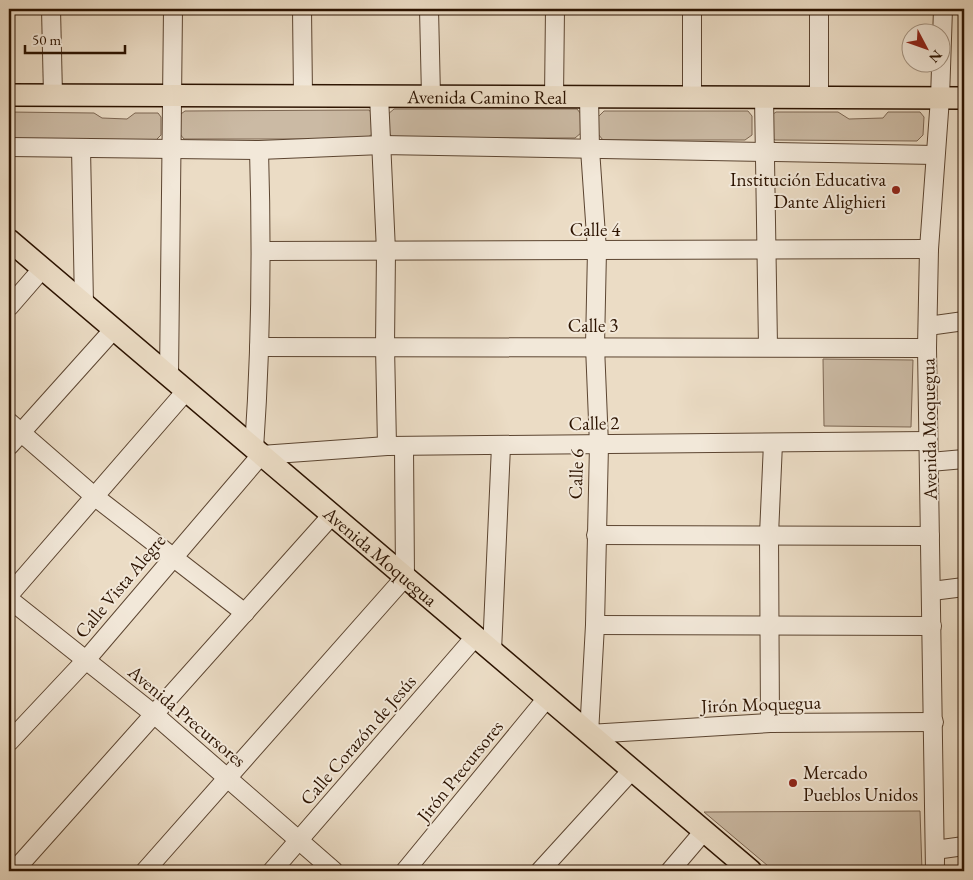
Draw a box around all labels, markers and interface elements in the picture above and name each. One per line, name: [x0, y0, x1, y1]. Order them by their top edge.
scale bar: [25, 22, 125, 54]
north arrow: [900, 22, 950, 72]
text: 50 m: [32, 30, 61, 49]
text: N: [925, 46, 946, 67]
street label: Avenida Camino Real: [406, 84, 567, 109]
place label: Institución Educativa Dante Alighieri: [730, 167, 886, 214]
marker: Institución Educativa Dante Alighieri: [890, 184, 902, 196]
street label: Calle 4: [570, 217, 621, 242]
street label: Calle 3: [568, 313, 618, 338]
street label: Avenida Moquegua: [915, 357, 943, 501]
street label: Calle 2: [569, 410, 619, 436]
street label: Calle 6: [563, 448, 589, 500]
street label: Avenida Moquegua: [318, 500, 443, 612]
street label: Calle Vista Alegre: [69, 529, 171, 643]
street label: Avenida Precursores: [122, 659, 251, 773]
street label: Calle Corazón de Jesús: [294, 669, 422, 811]
street label: Jirón Moquegua: [699, 689, 822, 719]
street label: Jirón Precursores: [410, 715, 509, 829]
place label: Mercado Pueblos Unidos: [803, 760, 918, 807]
marker: Mercado Pueblos Unidos: [787, 777, 799, 789]

